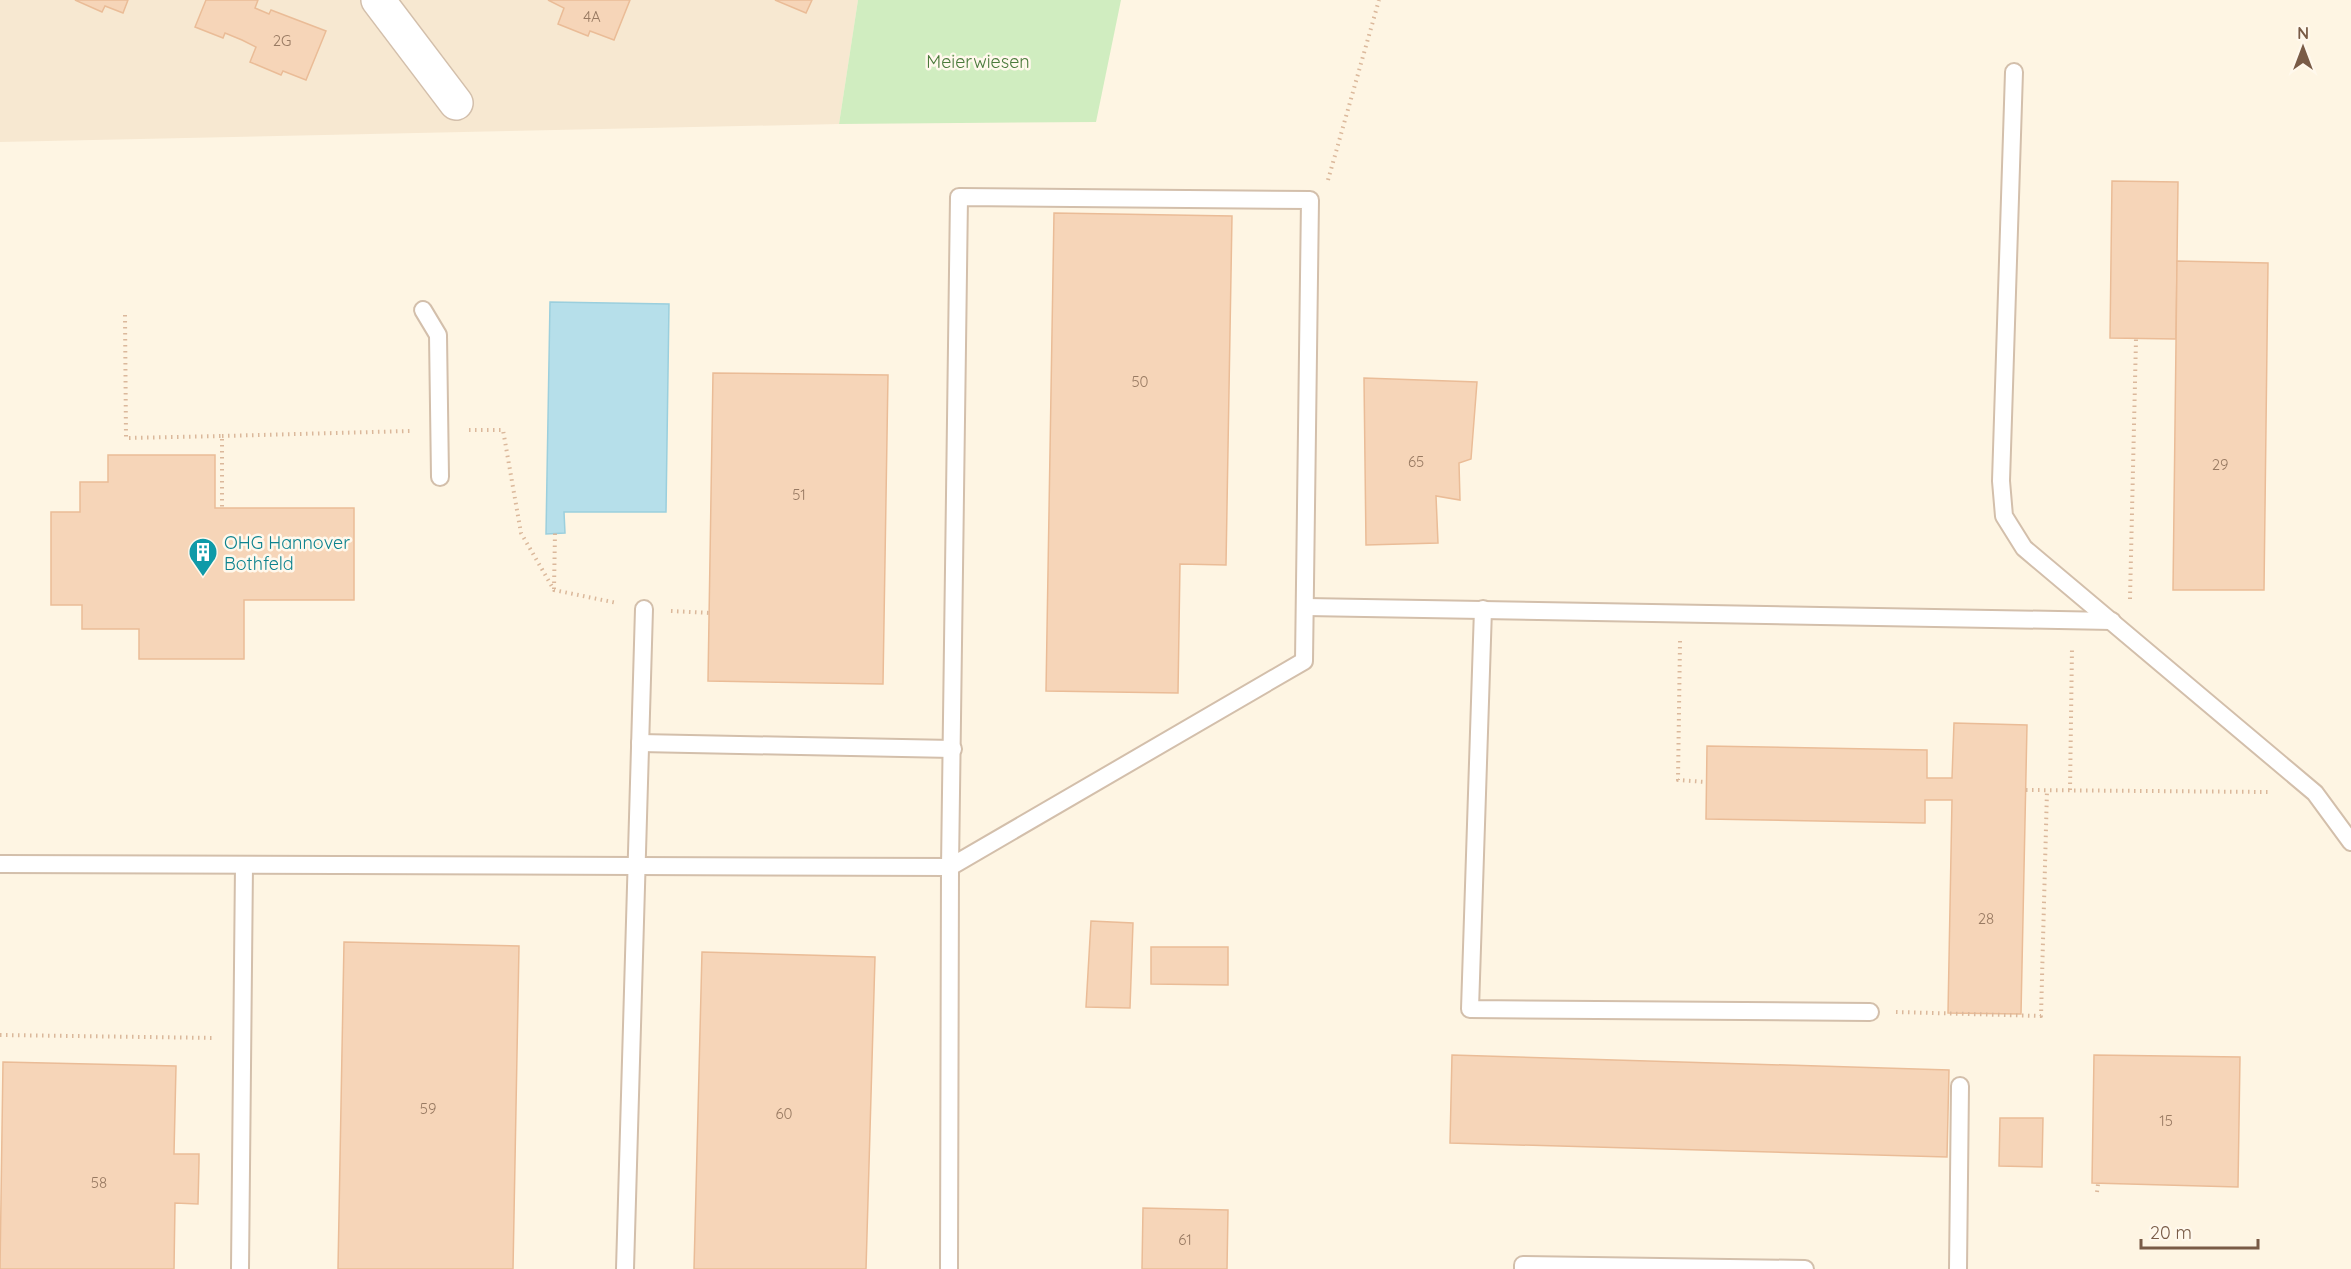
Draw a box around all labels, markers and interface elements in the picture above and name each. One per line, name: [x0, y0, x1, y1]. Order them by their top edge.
house number: 4A: [583, 7, 601, 26]
north arrow: [2273, 18, 2333, 78]
text: N: [2297, 23, 2309, 43]
house number: 2G: [273, 31, 291, 50]
park label: Meierwiesen: [926, 50, 1030, 73]
house number: 50: [1131, 372, 1149, 391]
house number: 65: [1408, 452, 1424, 471]
house number: 29: [2212, 455, 2228, 474]
house number: 51: [792, 485, 806, 504]
place label: OHG Hannover Bothfeld: [224, 531, 350, 575]
building icon: OHG Hannover Bothfeld: [187, 536, 219, 578]
house number: 28: [1978, 909, 1994, 928]
house number: 59: [420, 1099, 436, 1118]
house number: 60: [776, 1104, 793, 1123]
house number: 15: [2159, 1111, 2173, 1130]
house number: 58: [91, 1173, 107, 1192]
scale bar: [2141, 1212, 2258, 1250]
text: 20 m: [2150, 1221, 2192, 1244]
house number: 61: [1178, 1230, 1192, 1249]

